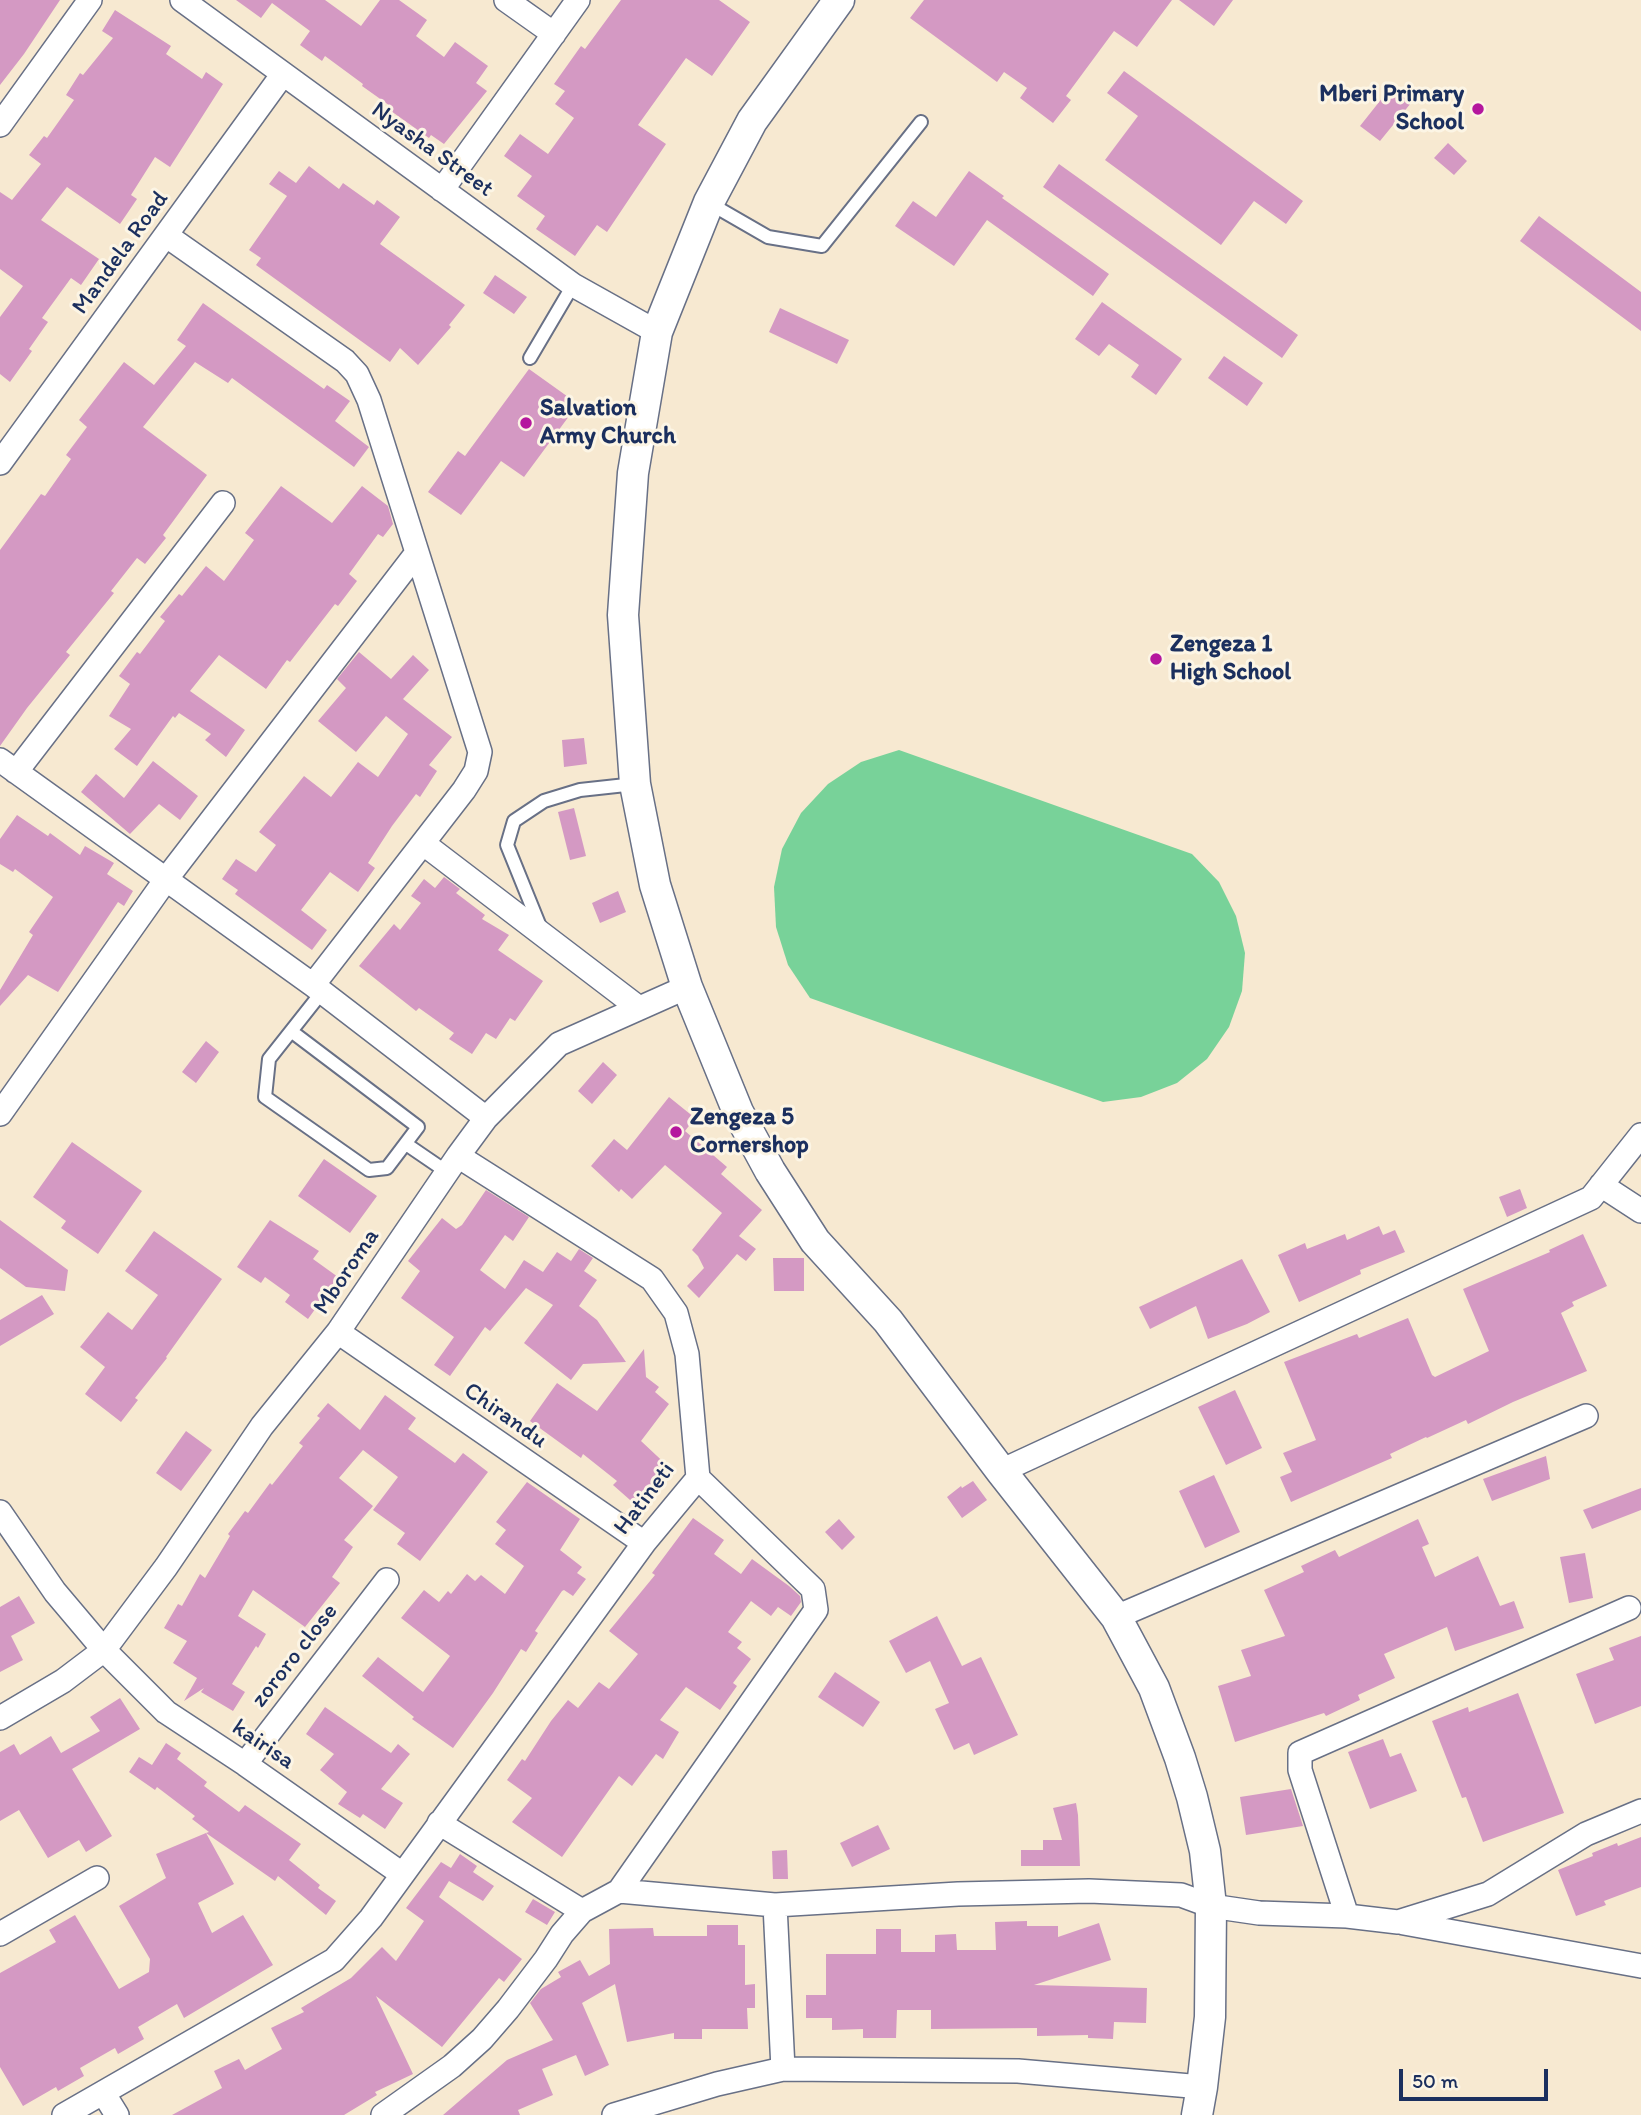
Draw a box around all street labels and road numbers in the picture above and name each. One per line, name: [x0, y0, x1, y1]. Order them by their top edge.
street label: Nyasha Street: [365, 96, 499, 204]
street label: Mandela Road: [67, 186, 175, 320]
street label: Mboroma: [308, 1224, 386, 1320]
street label: Chirandu: [458, 1377, 552, 1455]
street label: Hatineti: [608, 1457, 682, 1541]
street label: zororo close: [245, 1598, 345, 1714]
street label: kairisa: [226, 1714, 300, 1776]

